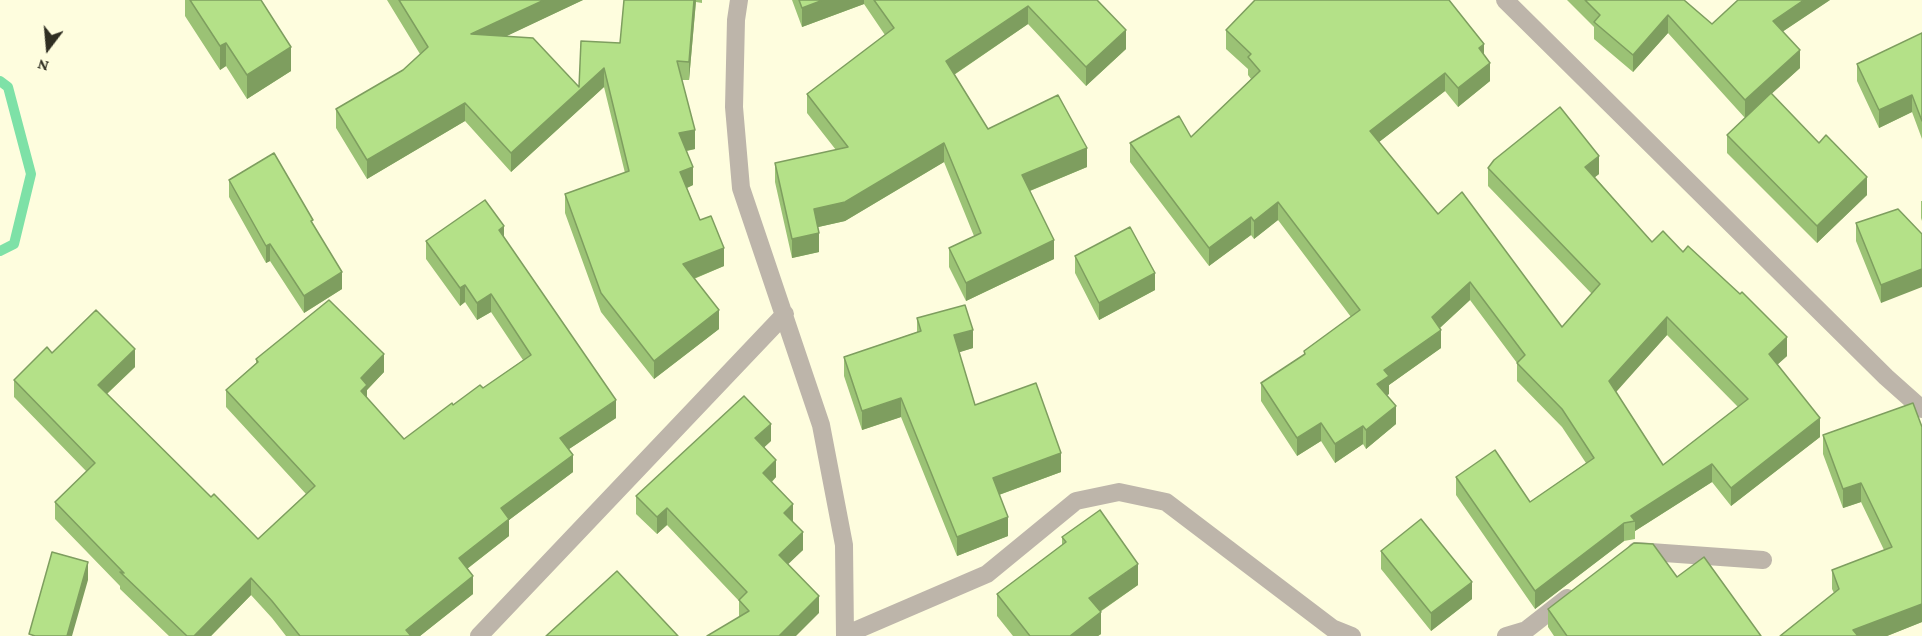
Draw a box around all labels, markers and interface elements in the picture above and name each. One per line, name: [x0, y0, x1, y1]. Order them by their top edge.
north arrow: [18, 18, 78, 78]
text: N: [35, 56, 50, 75]

